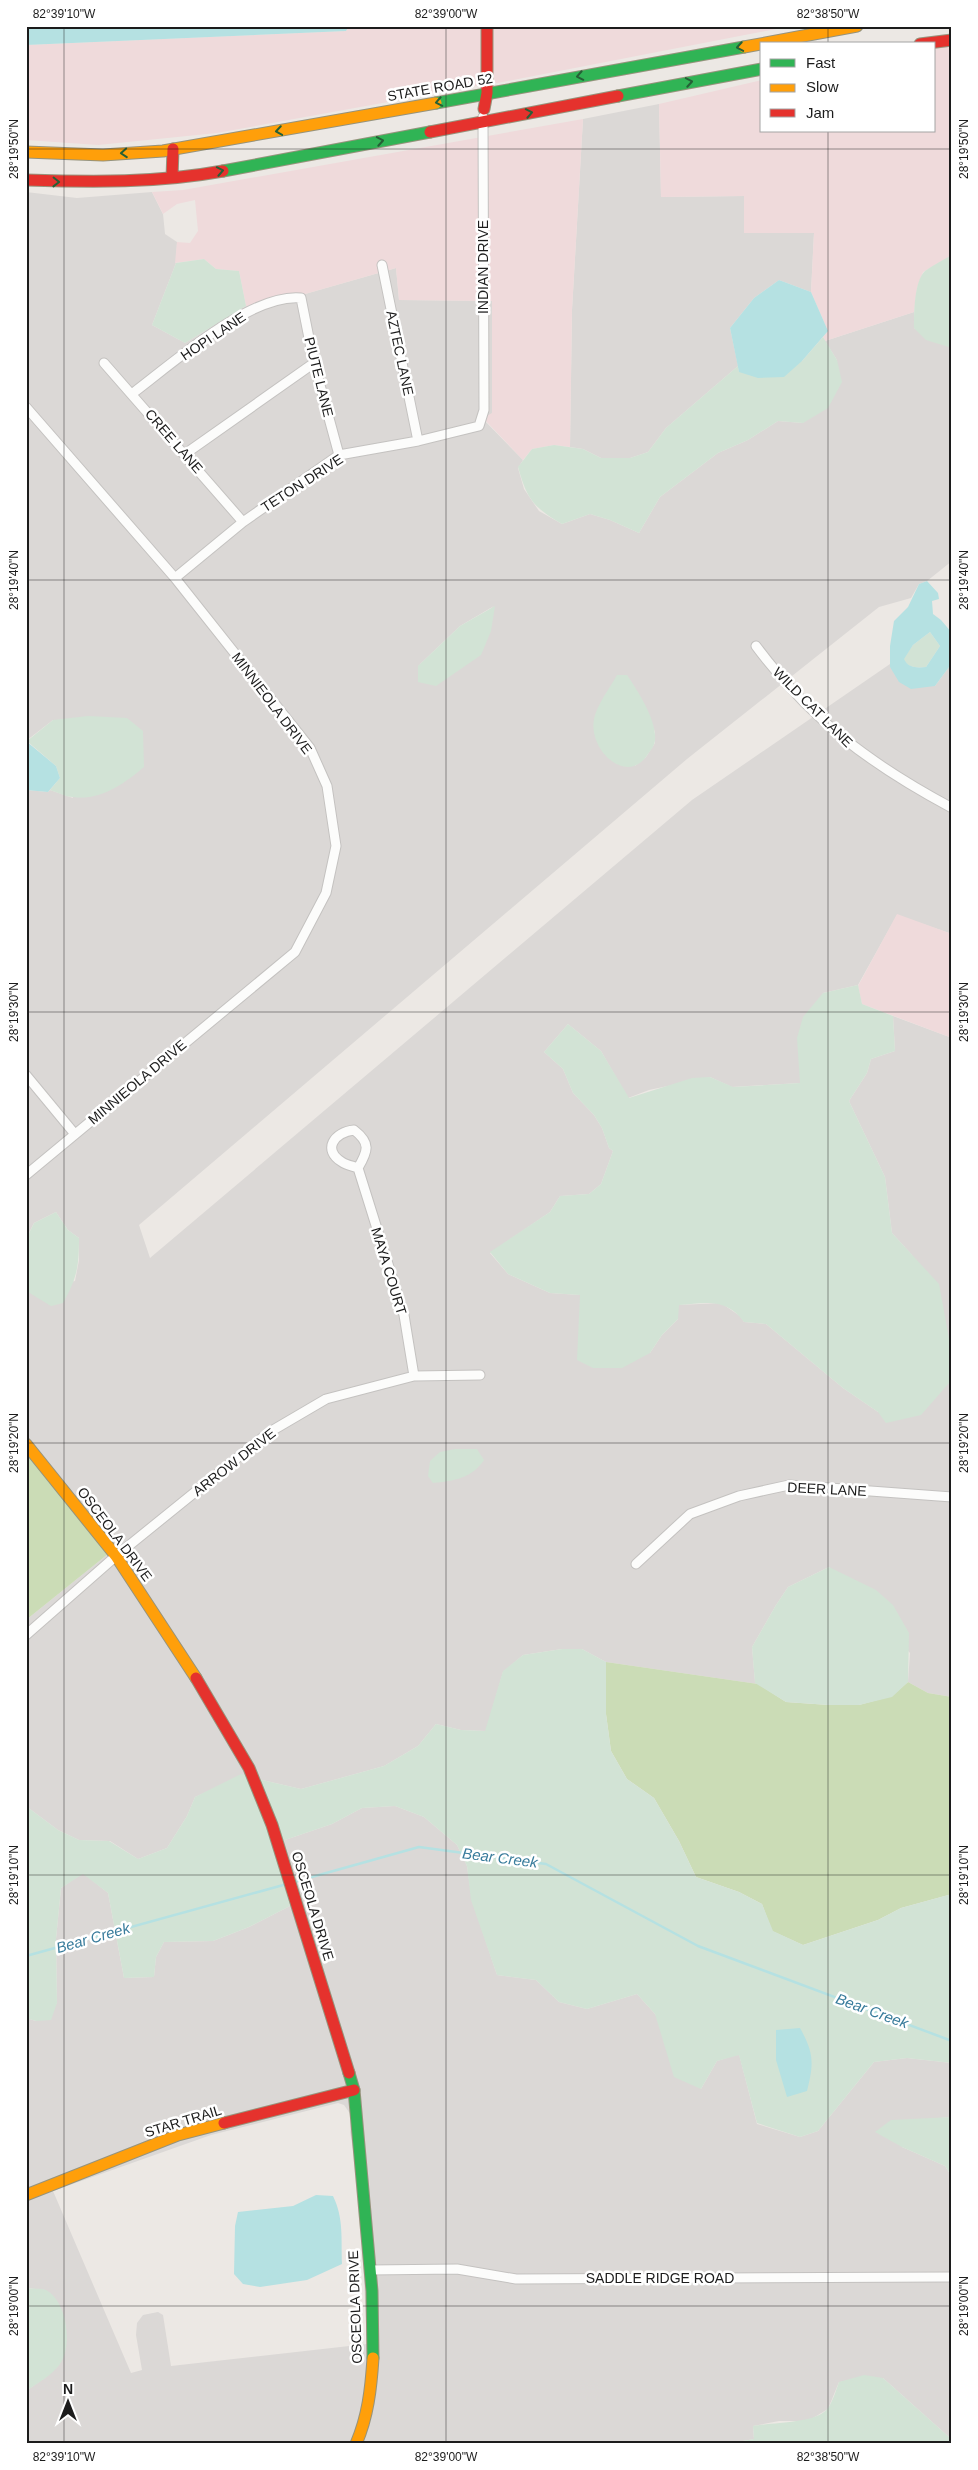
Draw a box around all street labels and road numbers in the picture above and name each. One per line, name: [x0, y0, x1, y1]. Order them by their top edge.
street label: STATE ROAD 52: [386, 70, 494, 104]
street label: INDIAN DRIVE: [475, 220, 491, 314]
street label: HOPI LANE: [178, 308, 248, 364]
street label: AZTEC LANE: [383, 309, 417, 397]
street label: PIUTE LANE: [301, 335, 337, 419]
street label: CREE LANE: [142, 406, 206, 476]
street label: TETON DRIVE: [258, 451, 346, 515]
street label: MINNIEOLA DRIVE: [229, 649, 315, 757]
street label: WILD CAT LANE: [770, 664, 856, 750]
street label: MINNIEOLA DRIVE: [85, 1036, 189, 1128]
street label: MAYA COURT: [368, 1226, 410, 1317]
street label: ARROW DRIVE: [190, 1425, 278, 1499]
street label: DEER LANE: [787, 1479, 867, 1499]
street label: OSCEOLA DRIVE: [74, 1484, 156, 1584]
street label: OSCEOLA DRIVE: [289, 1849, 337, 1963]
street label: STAR TRAIL: [143, 2102, 224, 2140]
street label: OSCEOLA DRIVE: [345, 2250, 365, 2364]
street label: SADDLE RIDGE ROAD: [586, 2270, 734, 2286]

